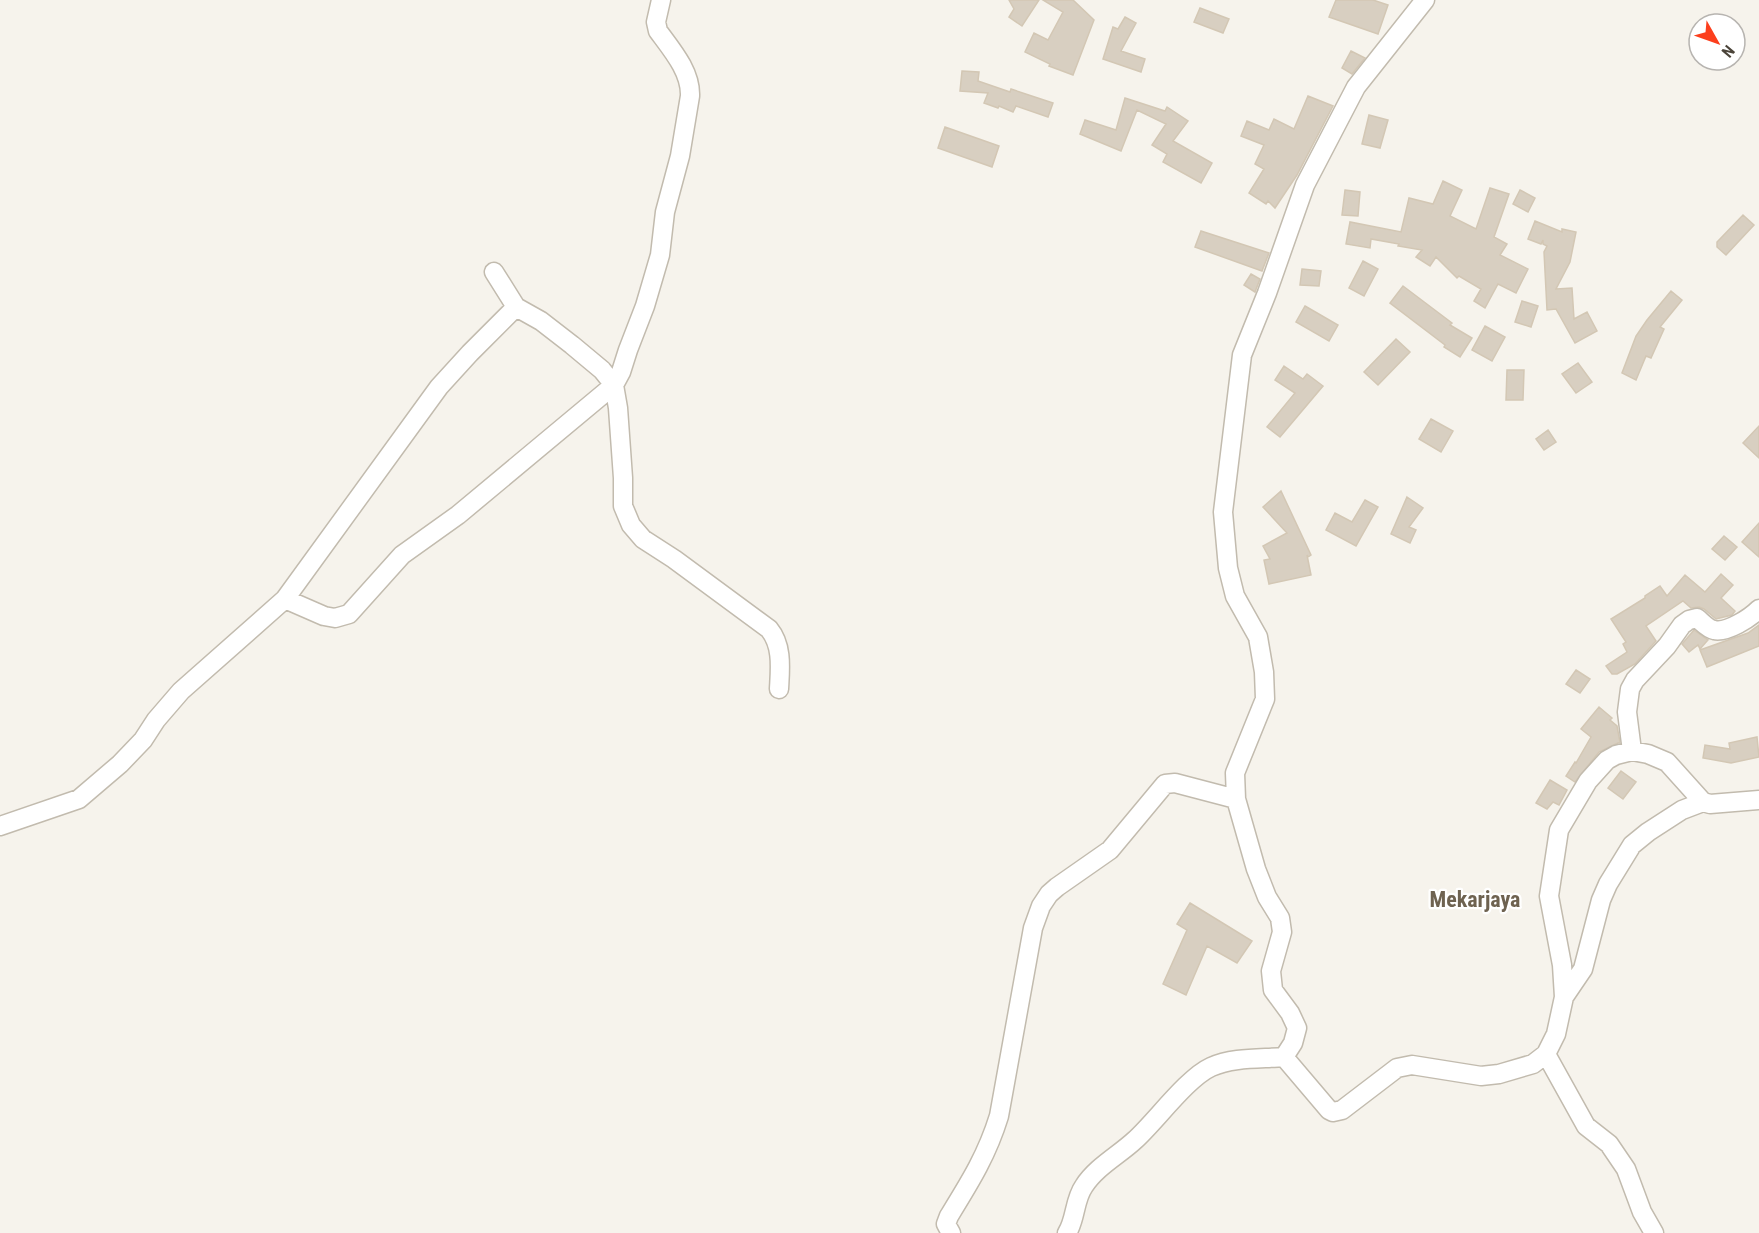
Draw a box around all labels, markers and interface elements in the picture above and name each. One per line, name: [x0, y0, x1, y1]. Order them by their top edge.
north arrow: [1687, 12, 1747, 72]
text: N: [1718, 41, 1739, 61]
district label: Mekarjaya: [1430, 887, 1520, 912]

